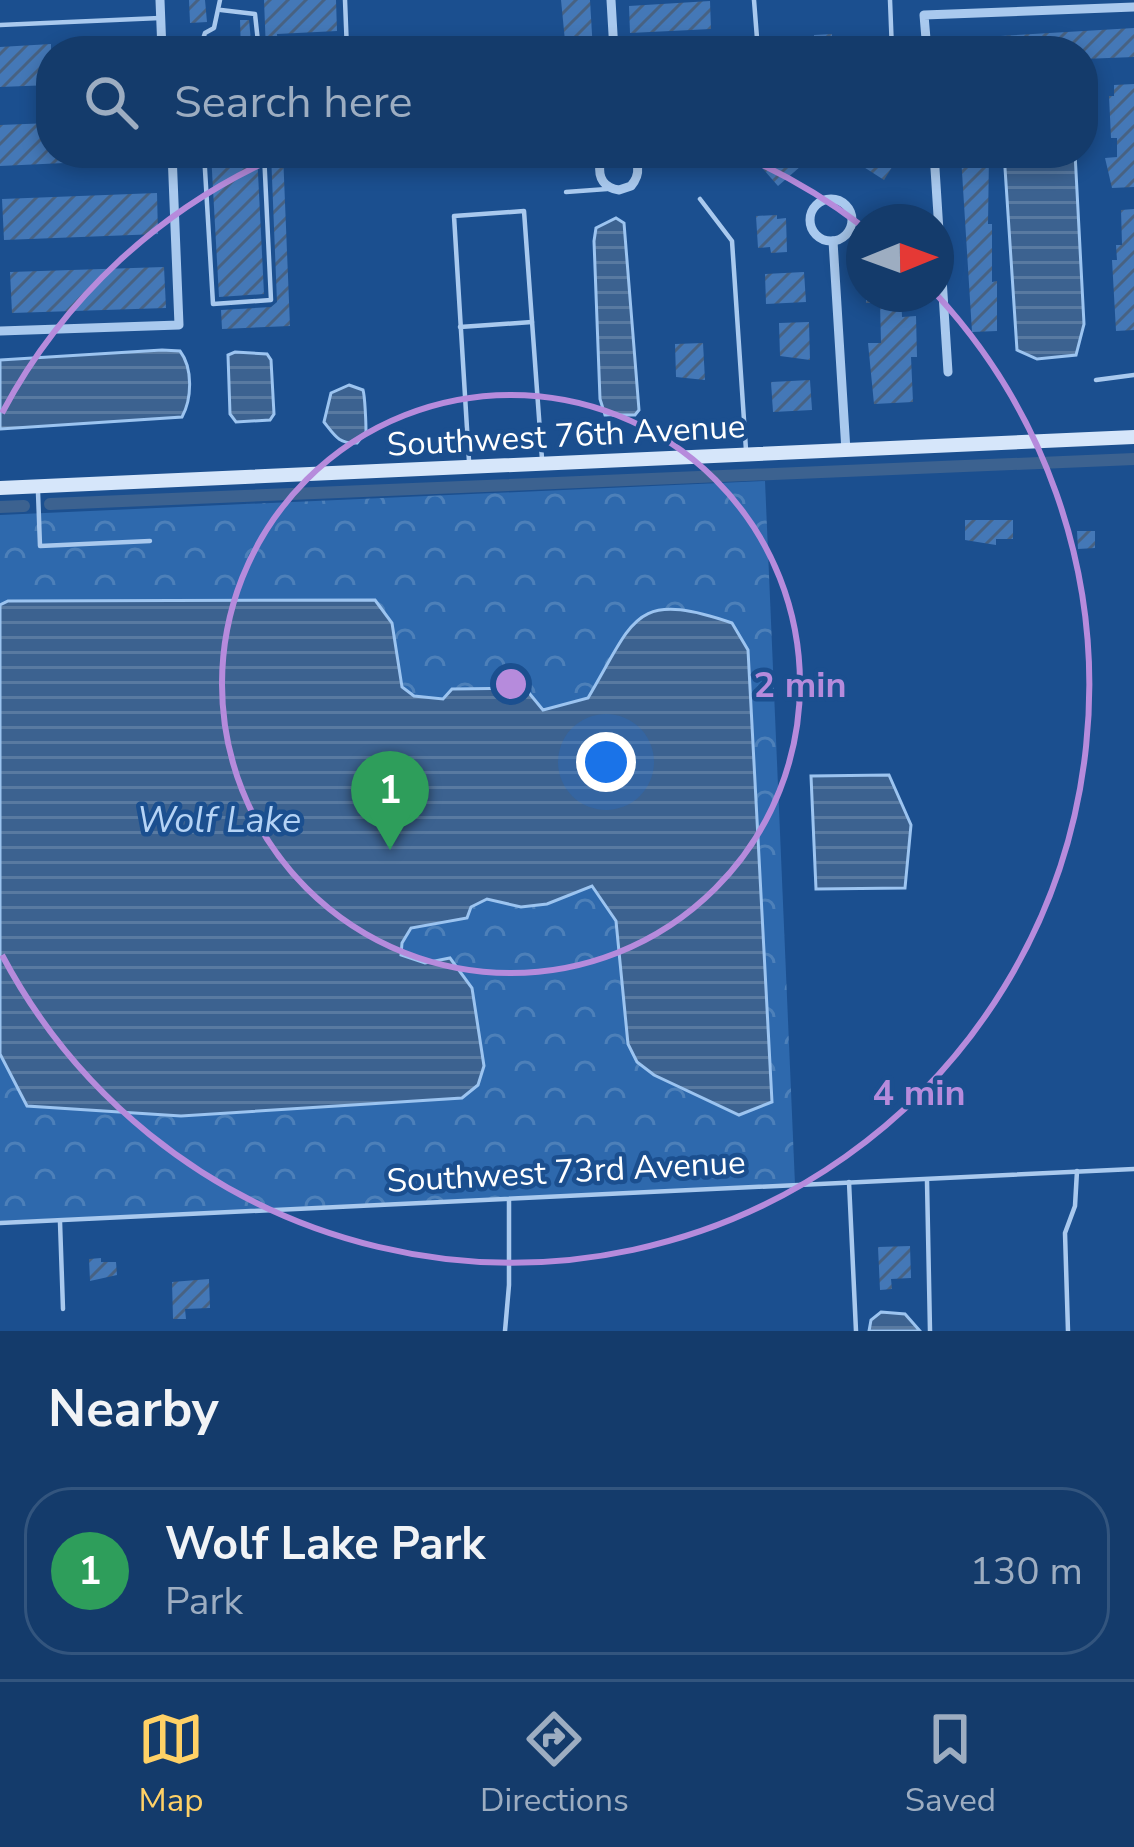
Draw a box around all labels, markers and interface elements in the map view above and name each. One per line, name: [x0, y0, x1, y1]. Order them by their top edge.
search box: [36, 36, 1098, 168]
icon: search: [78, 69, 144, 135]
text: Search here: [174, 72, 413, 133]
north arrow: [846, 204, 954, 312]
street label: Southwest 76th Avenue: [386, 404, 746, 468]
text: 2 min: [753, 661, 847, 710]
centre of rings: [490, 663, 532, 705]
your location: [576, 732, 636, 792]
pin: 1: [351, 751, 429, 850]
water label: Wolf Lake: [137, 796, 301, 845]
text: 4 min: [872, 1069, 966, 1118]
street label: Southwest 73rd Avenue: [385, 1140, 747, 1204]
text: Nearby: [48, 1374, 219, 1444]
text: Wolf Lake Park: [165, 1514, 485, 1575]
text: 1: [78, 1545, 102, 1598]
text: 130 m: [969, 1545, 1083, 1598]
text: Park: [165, 1575, 243, 1628]
tab: Map: [138, 1706, 204, 1823]
tab: Directions: [480, 1706, 629, 1823]
tab: Saved: [905, 1706, 996, 1823]

